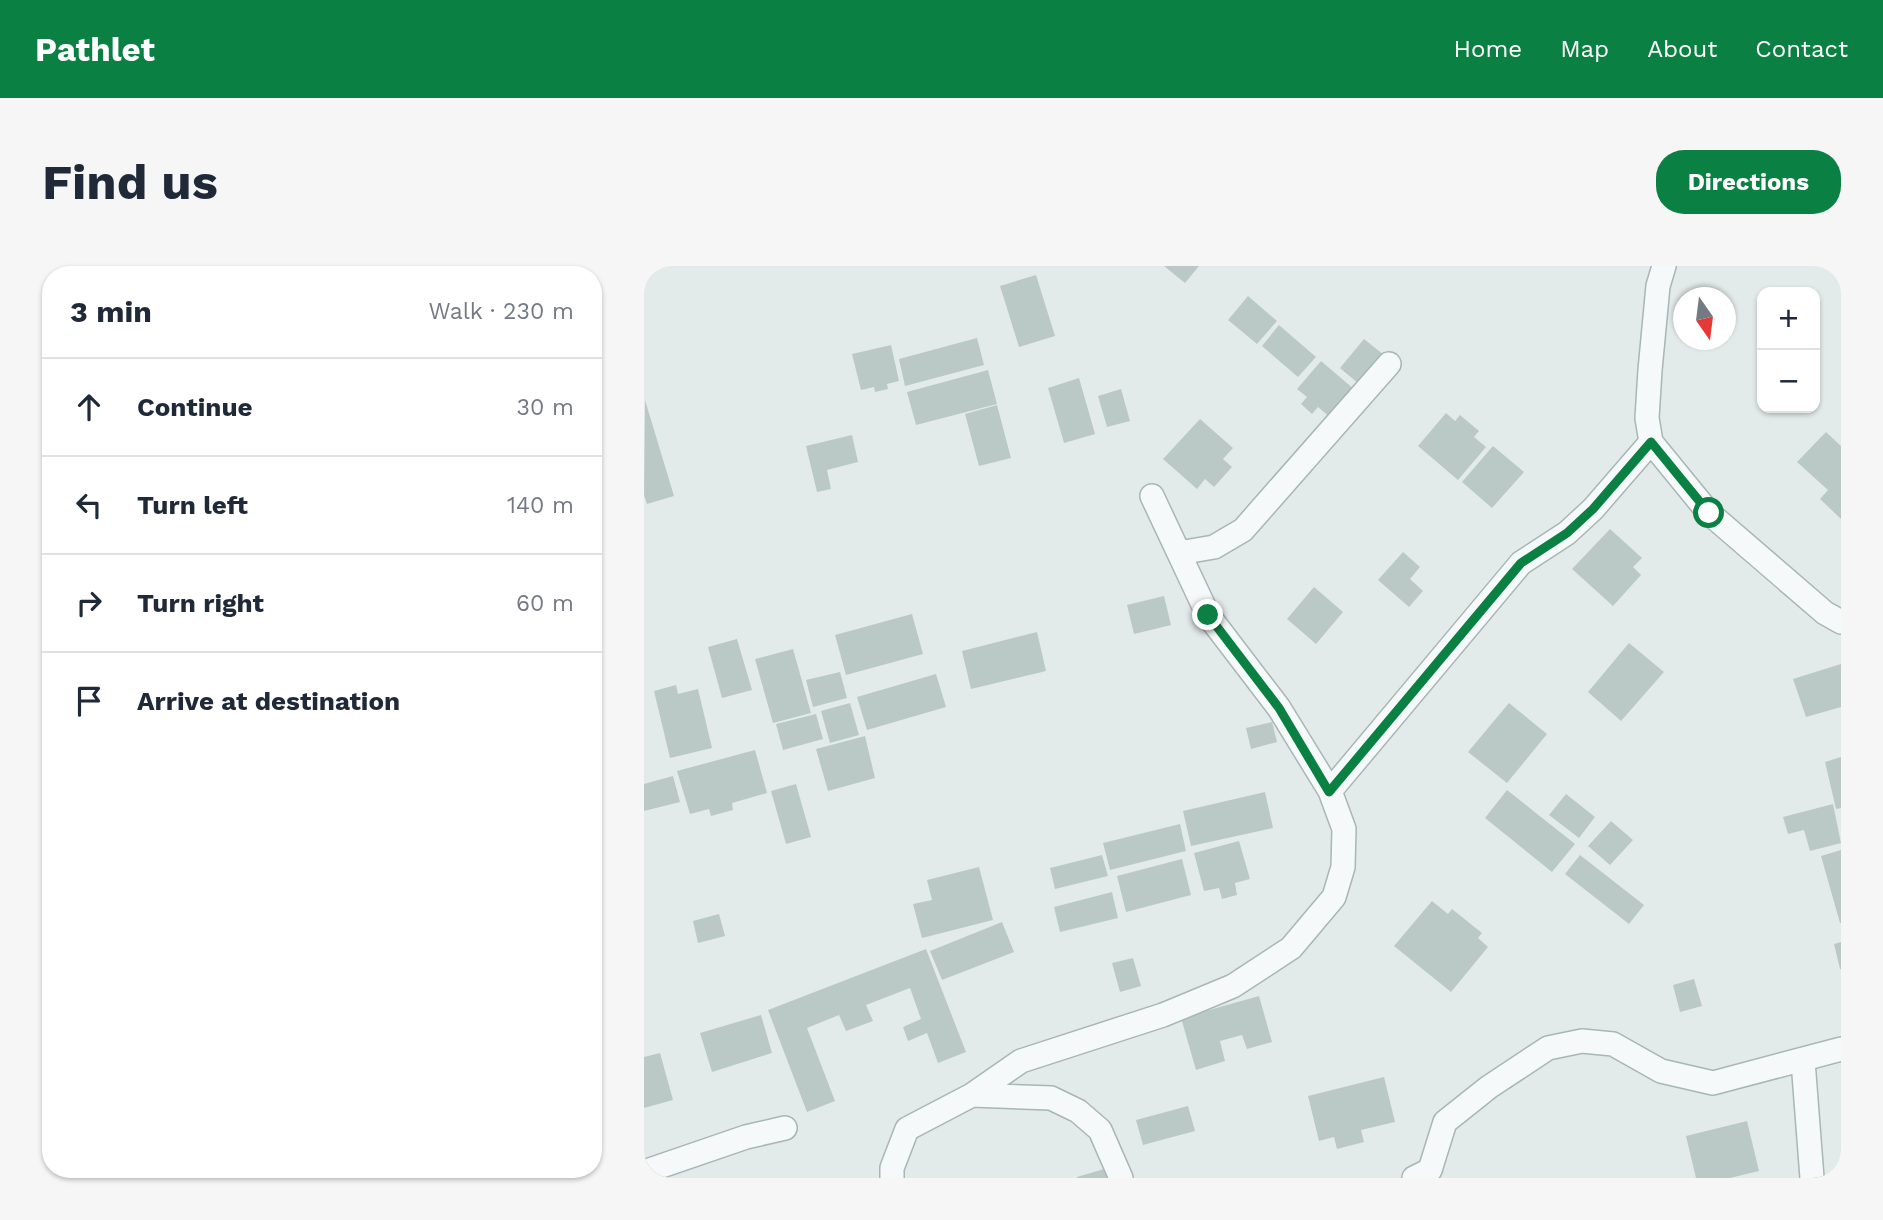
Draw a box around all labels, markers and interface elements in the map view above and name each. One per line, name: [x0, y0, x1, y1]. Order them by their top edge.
text: Pathlet: [35, 30, 155, 69]
text: Home: [1454, 35, 1522, 63]
text: Map: [1560, 35, 1609, 63]
text: About: [1647, 35, 1717, 63]
text: Contact: [1755, 35, 1848, 63]
button: Directions: [1656, 150, 1841, 214]
text: Find us: [42, 153, 218, 211]
north arrow: [1673, 287, 1736, 350]
map controls: [1757, 287, 1820, 413]
button: +: [1757, 287, 1820, 350]
text: 3 min: [70, 294, 152, 329]
text: Walk · 230 m: [428, 298, 574, 325]
button: −: [1757, 350, 1820, 413]
icon: ahead: [70, 388, 108, 426]
text: Continue: [137, 392, 253, 422]
text: 30 m: [517, 394, 574, 421]
icon: left: [70, 486, 108, 524]
text: Turn left: [137, 490, 248, 520]
text: 140 m: [507, 492, 574, 519]
route start: [1693, 497, 1724, 528]
icon: right: [70, 584, 108, 622]
text: Turn right: [137, 588, 264, 618]
text: 60 m: [516, 590, 574, 617]
route end: [1192, 599, 1223, 630]
icon: arrive: [70, 682, 108, 720]
text: Arrive at destination: [137, 686, 400, 716]

